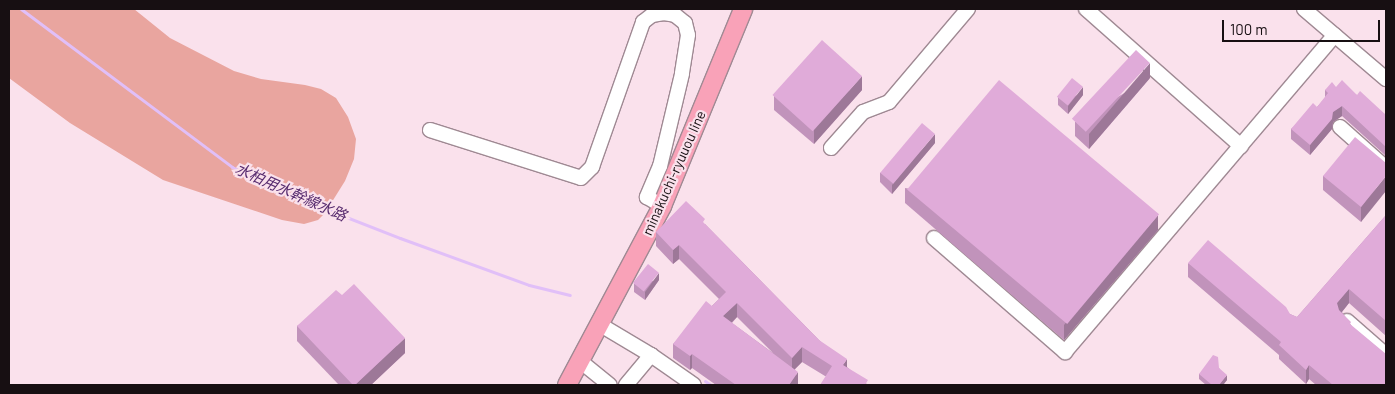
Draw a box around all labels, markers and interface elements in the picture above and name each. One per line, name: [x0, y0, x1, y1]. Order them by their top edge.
scale bar: [1225, 10, 1382, 42]
text: 100 m: [1230, 20, 1268, 38]
street label: minakuchi-ryuuou line: [639, 108, 709, 238]
water label: 水柏用水幹線水路: [233, 159, 349, 225]

